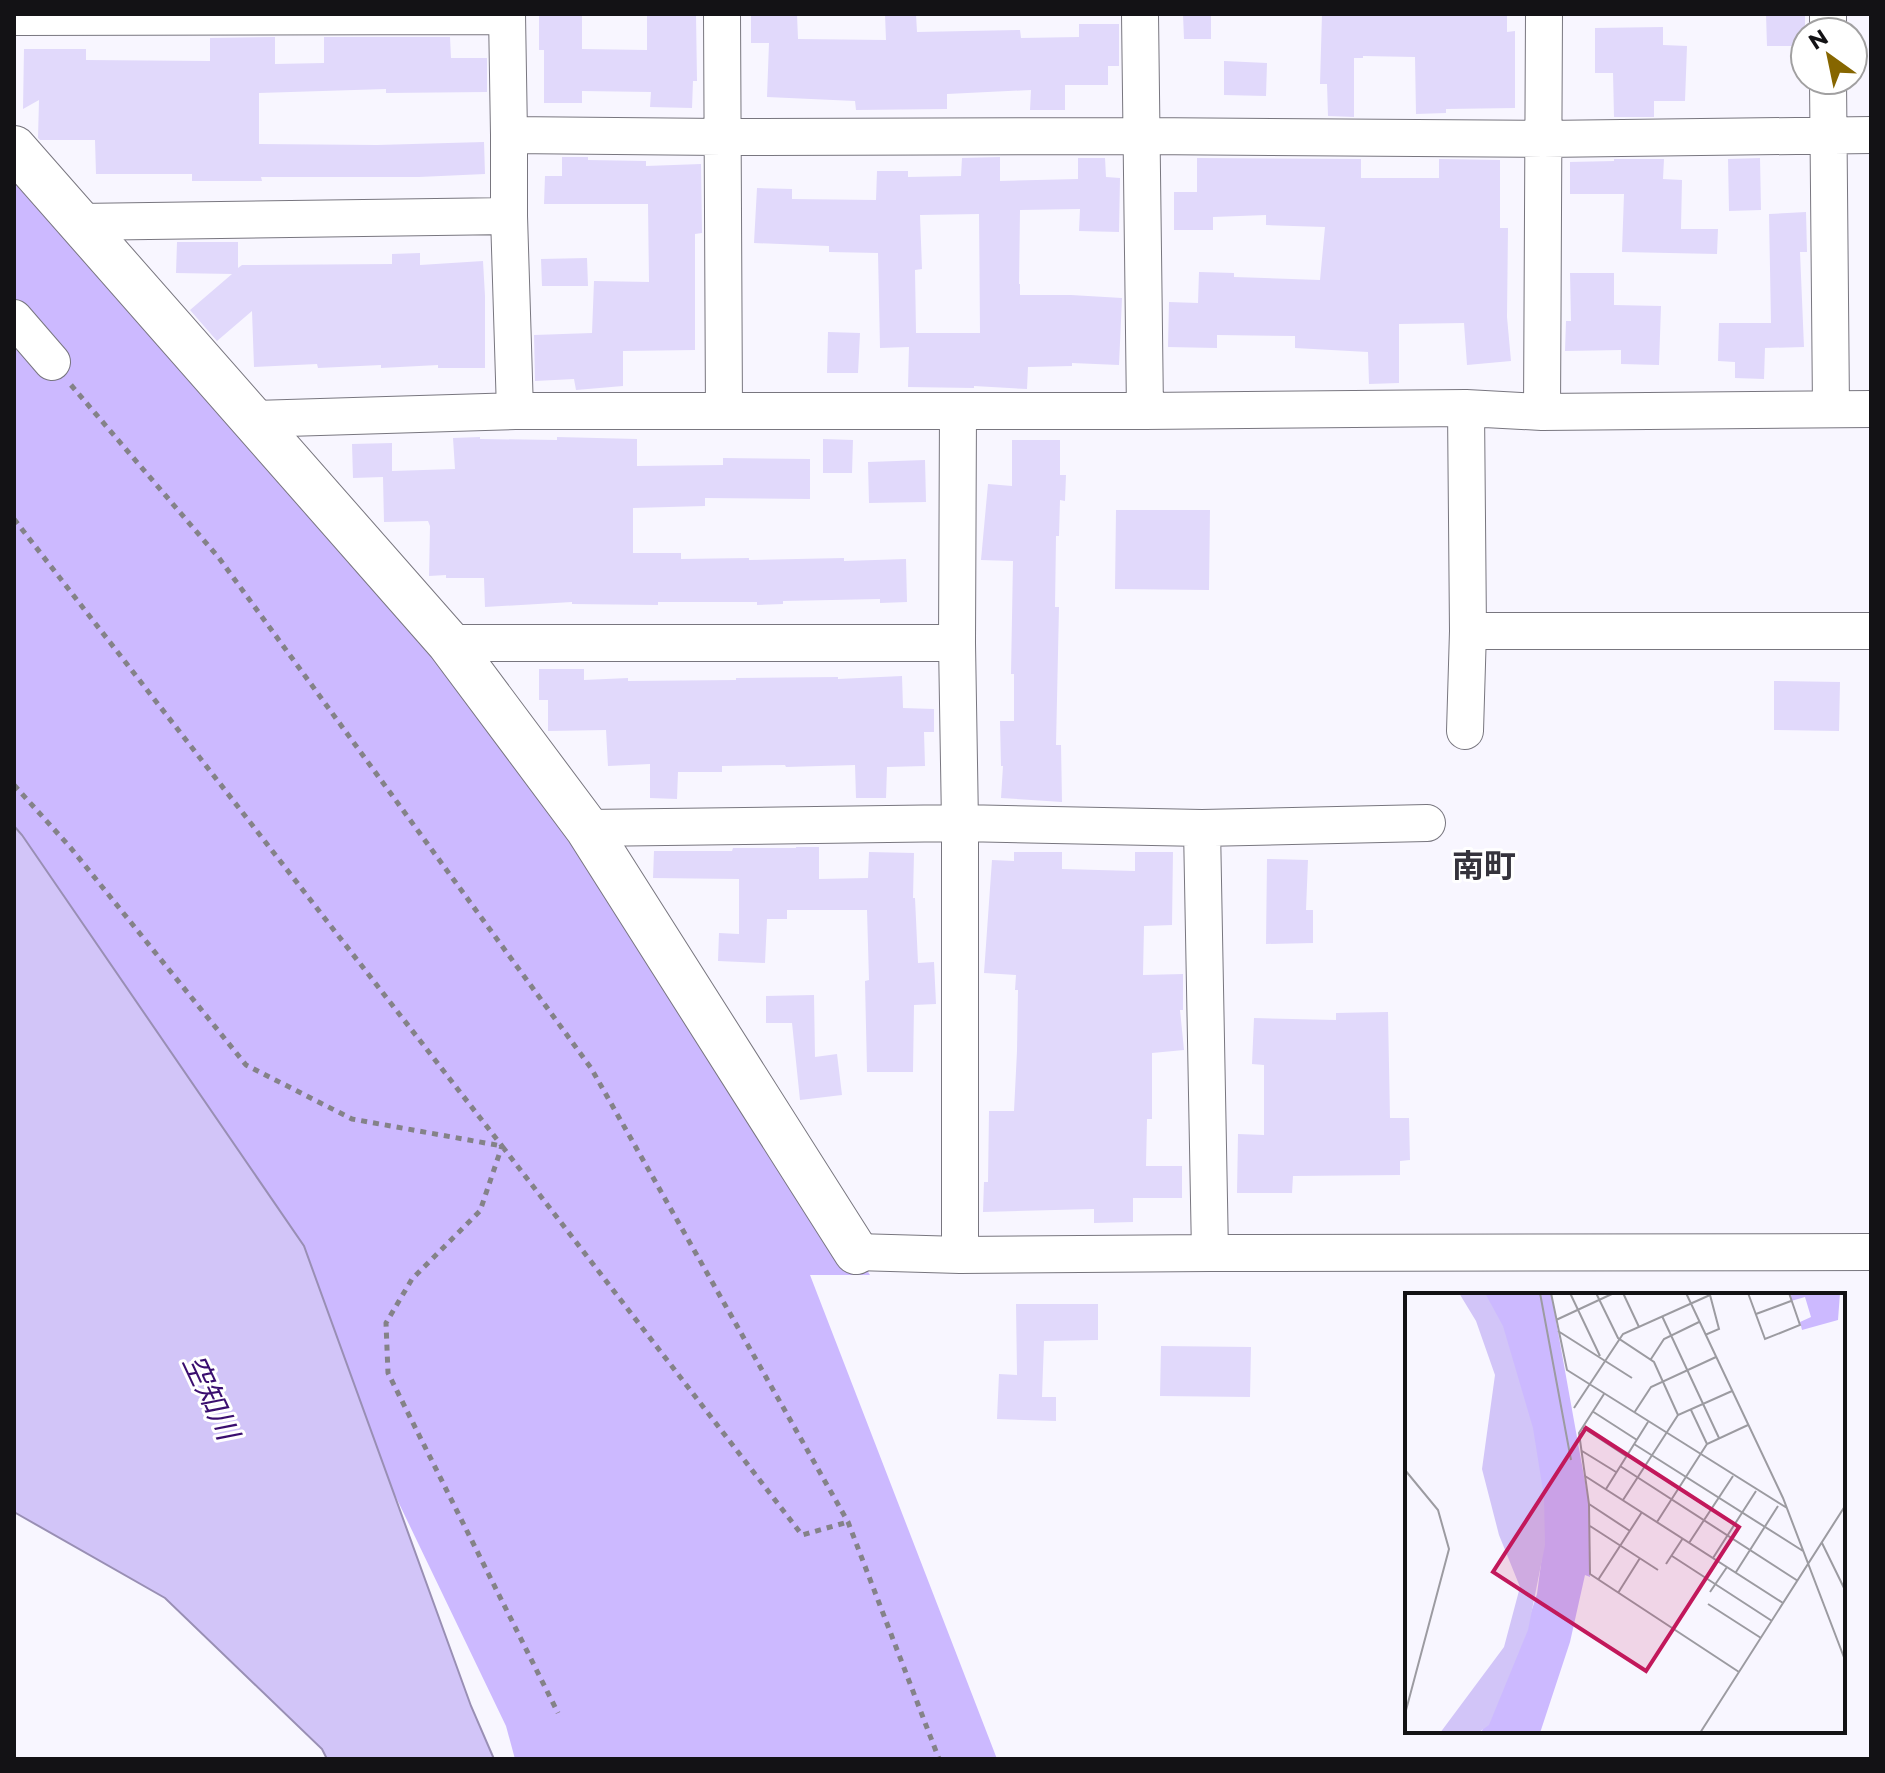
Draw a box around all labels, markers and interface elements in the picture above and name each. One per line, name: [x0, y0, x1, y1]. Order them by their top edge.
north arrow: [1789, 16, 1869, 96]
text: N: [1804, 23, 1833, 56]
district label: 南町: [1452, 846, 1516, 885]
inset map: [1405, 1293, 1845, 1733]
water label: 空知川: [175, 1348, 248, 1448]

